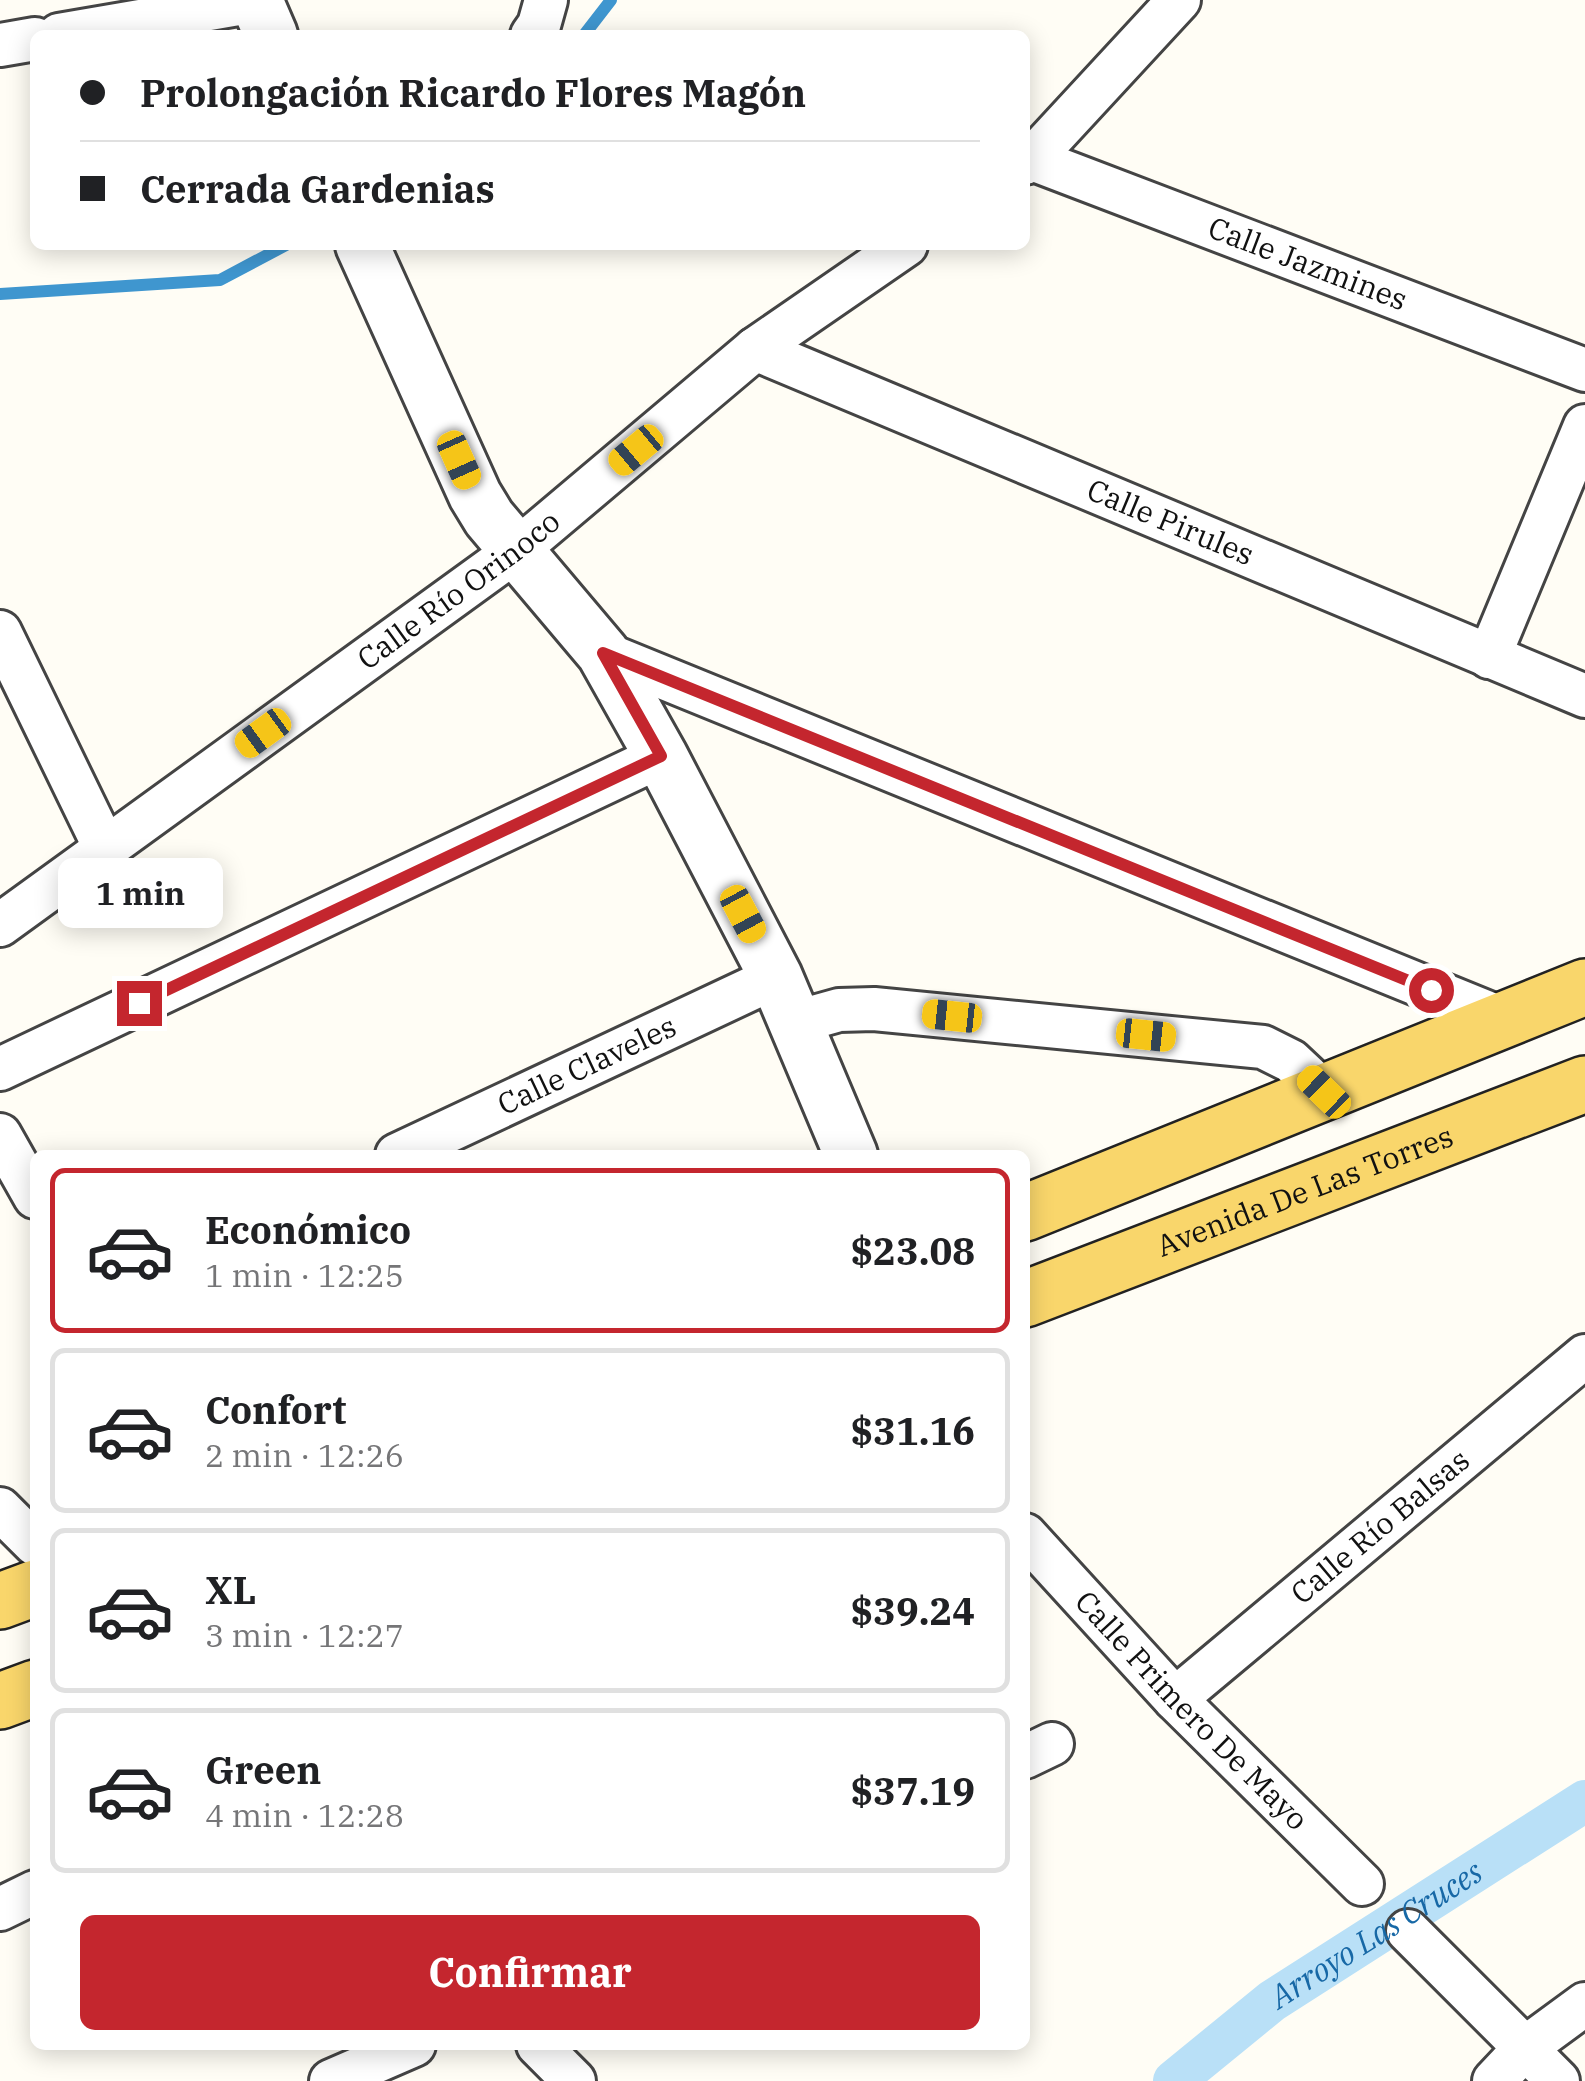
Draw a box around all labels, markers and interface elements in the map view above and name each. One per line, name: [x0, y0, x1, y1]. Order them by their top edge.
text: Prolongación Ricardo Flores Magón: [140, 68, 806, 117]
text: Cerrada Gardenias: [140, 164, 495, 213]
street label: Calle Jazmines: [1203, 207, 1413, 318]
car: [603, 419, 669, 481]
car: [433, 426, 485, 494]
street label: Calle Pirules: [1082, 469, 1260, 573]
street label: Calle Río Orinoco: [349, 501, 567, 677]
car: [230, 703, 296, 763]
callout: 1 min: [56, 858, 222, 928]
text: 1 min: [96, 872, 185, 914]
car: [716, 880, 770, 948]
route start: [1409, 968, 1454, 1013]
route end: [117, 981, 162, 1026]
car: [921, 998, 983, 1034]
street label: Calle Claveles: [491, 1006, 682, 1123]
car: [1115, 1017, 1177, 1053]
car: [1292, 1060, 1356, 1124]
street label: Avenida De Las Torres: [1151, 1116, 1458, 1265]
text: Económico: [205, 1205, 411, 1254]
icon: car: [85, 1206, 175, 1296]
text: $23.08: [850, 1226, 975, 1275]
text: 1 min · 12:25: [205, 1254, 404, 1296]
text: Confort: [205, 1385, 346, 1434]
icon: car: [85, 1386, 175, 1476]
text: $31.16: [850, 1406, 975, 1455]
text: 2 min · 12:26: [205, 1434, 404, 1476]
street label: Calle Río Balsas: [1282, 1440, 1477, 1612]
text: XL: [205, 1565, 256, 1614]
icon: car: [85, 1566, 175, 1656]
street label: Calle Primero De Mayo: [1067, 1582, 1317, 1838]
text: $39.24: [850, 1586, 975, 1635]
text: 3 min · 12:27: [205, 1614, 404, 1656]
text: Green: [205, 1745, 321, 1794]
icon: car: [85, 1746, 175, 1836]
text: $37.19: [850, 1766, 975, 1815]
text: 4 min · 12:28: [205, 1794, 404, 1836]
water label: Arroyo Las Cruces: [1260, 1850, 1490, 2018]
button: Confirmar: [80, 1915, 980, 2030]

